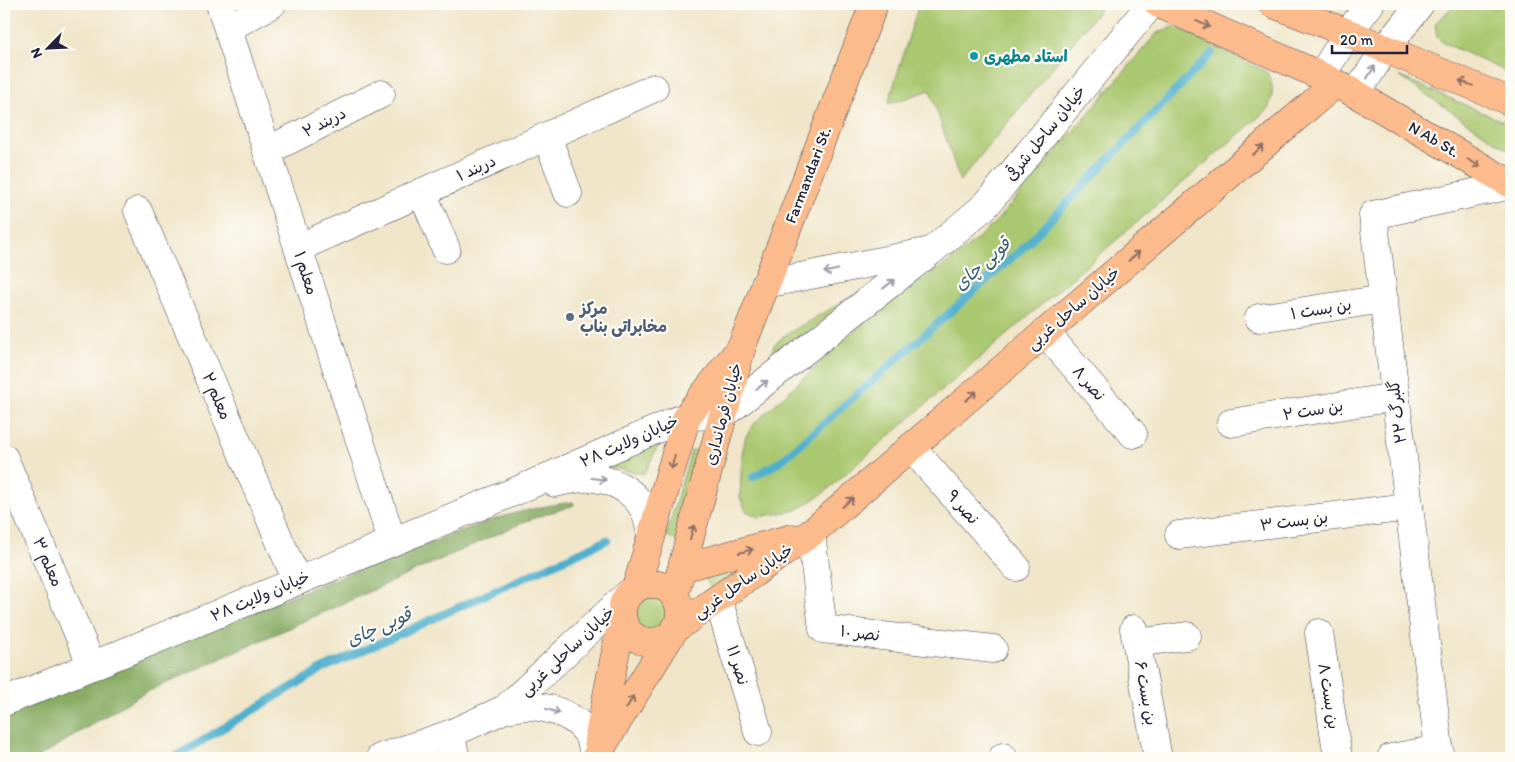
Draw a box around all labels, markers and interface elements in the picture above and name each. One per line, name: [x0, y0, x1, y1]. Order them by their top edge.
one-way arrow: [1195, 19, 1210, 29]
north arrow: [22, 22, 72, 72]
scale bar: [1332, 22, 1408, 54]
text: 20 m: [1340, 31, 1374, 49]
text: N: [27, 45, 46, 61]
place label: استاد مطهری: [984, 47, 1068, 66]
marker: استاد مطهری: [968, 50, 980, 62]
one-way arrow: [1366, 65, 1376, 79]
one-way arrow: [1459, 78, 1474, 87]
street label: خیابان ساحل شرقی: [1000, 81, 1089, 184]
street label: دربند ۲: [299, 103, 349, 141]
street label: N Ab St.: [1405, 117, 1463, 161]
street label: Farmandari St.: [781, 124, 835, 226]
one-way arrow: [1251, 145, 1264, 156]
street label: دربند ۱: [453, 151, 499, 185]
one-way arrow: [1467, 158, 1481, 168]
water label: قوبی چای: [949, 232, 1017, 296]
street label: معلم ۱: [287, 249, 322, 298]
one-way arrow: [1127, 251, 1140, 262]
street label: خیابان ساحل غربی: [1023, 262, 1124, 354]
one-way arrow: [823, 267, 839, 276]
one-way arrow: [882, 279, 895, 290]
street label: بن بست ۱: [1289, 295, 1353, 323]
place label: مرکز مخابراتی بناب: [578, 299, 667, 337]
marker: مرکز مخابراتی بناب: [564, 311, 576, 323]
street label: خیابان فرمانداری: [700, 361, 746, 467]
street label: نصر ۸: [1069, 362, 1109, 404]
street label: معلم ۲: [196, 369, 235, 424]
street label: گلبرگ ۲۲: [1384, 379, 1410, 445]
one-way arrow: [755, 380, 768, 391]
one-way arrow: [964, 390, 977, 402]
street label: بن ست ۲: [1281, 396, 1345, 424]
street label: خیابان ولایت ۲۸: [577, 411, 681, 471]
one-way arrow: [667, 454, 677, 470]
one-way arrow: [591, 475, 607, 485]
street label: نصر ۹: [943, 486, 983, 528]
one-way arrow: [841, 496, 854, 507]
street label: بن بست ۳: [1259, 507, 1329, 535]
one-way arrow: [687, 525, 697, 541]
street label: معلم ۳: [26, 534, 67, 591]
street label: خیابان ساحل غربی: [690, 540, 797, 623]
one-way arrow: [737, 546, 753, 555]
street label: خیابان ولایت ۲۸: [208, 567, 312, 625]
water label: قوبی چای: [343, 602, 417, 652]
street label: خیابان ساحلی غربی: [516, 602, 619, 700]
street label: نصر ۱۰: [839, 621, 881, 645]
street label: نصر ۱۱: [723, 643, 753, 687]
street label: بن بست ۶: [1131, 659, 1161, 727]
street label: بن بست ۸: [1314, 662, 1344, 730]
one-way arrow: [625, 695, 635, 709]
one-way arrow: [544, 706, 560, 716]

